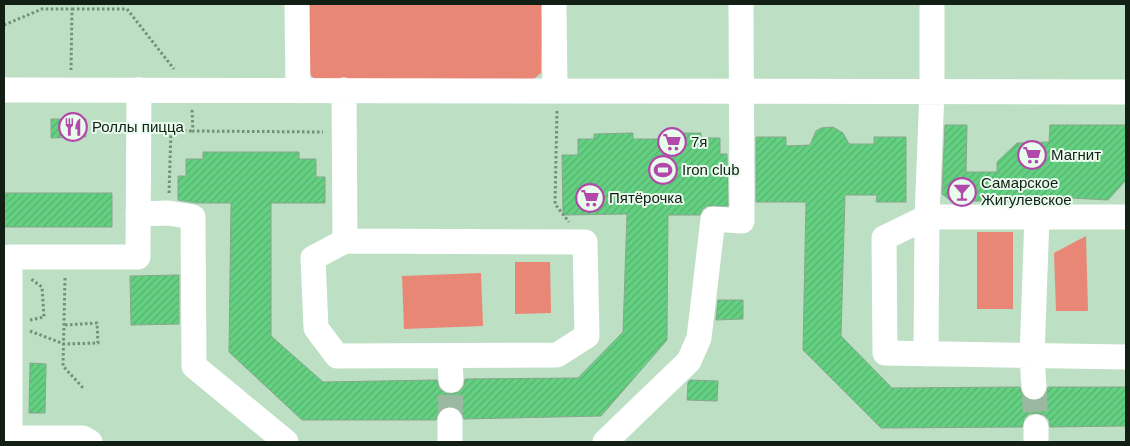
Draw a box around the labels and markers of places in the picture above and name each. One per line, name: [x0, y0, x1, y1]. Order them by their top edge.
restaurant icon: Роллы пицца: [58, 112, 88, 142]
place label: Роллы пицца: [92, 118, 184, 135]
supermarket icon: 7я: [657, 127, 687, 157]
place label: 7я: [691, 133, 707, 150]
supermarket icon: Магнит: [1017, 140, 1047, 170]
place label: Магнит: [1051, 146, 1101, 163]
sports icon: Iron club: [648, 155, 678, 185]
place label: Iron club: [682, 161, 740, 178]
place label: Самарское Жигулевское: [981, 174, 1072, 208]
bar icon: Самарское Жигулевское: [947, 177, 977, 207]
supermarket icon: Пятёрочка: [575, 183, 605, 213]
place label: Пятёрочка: [609, 189, 683, 206]

